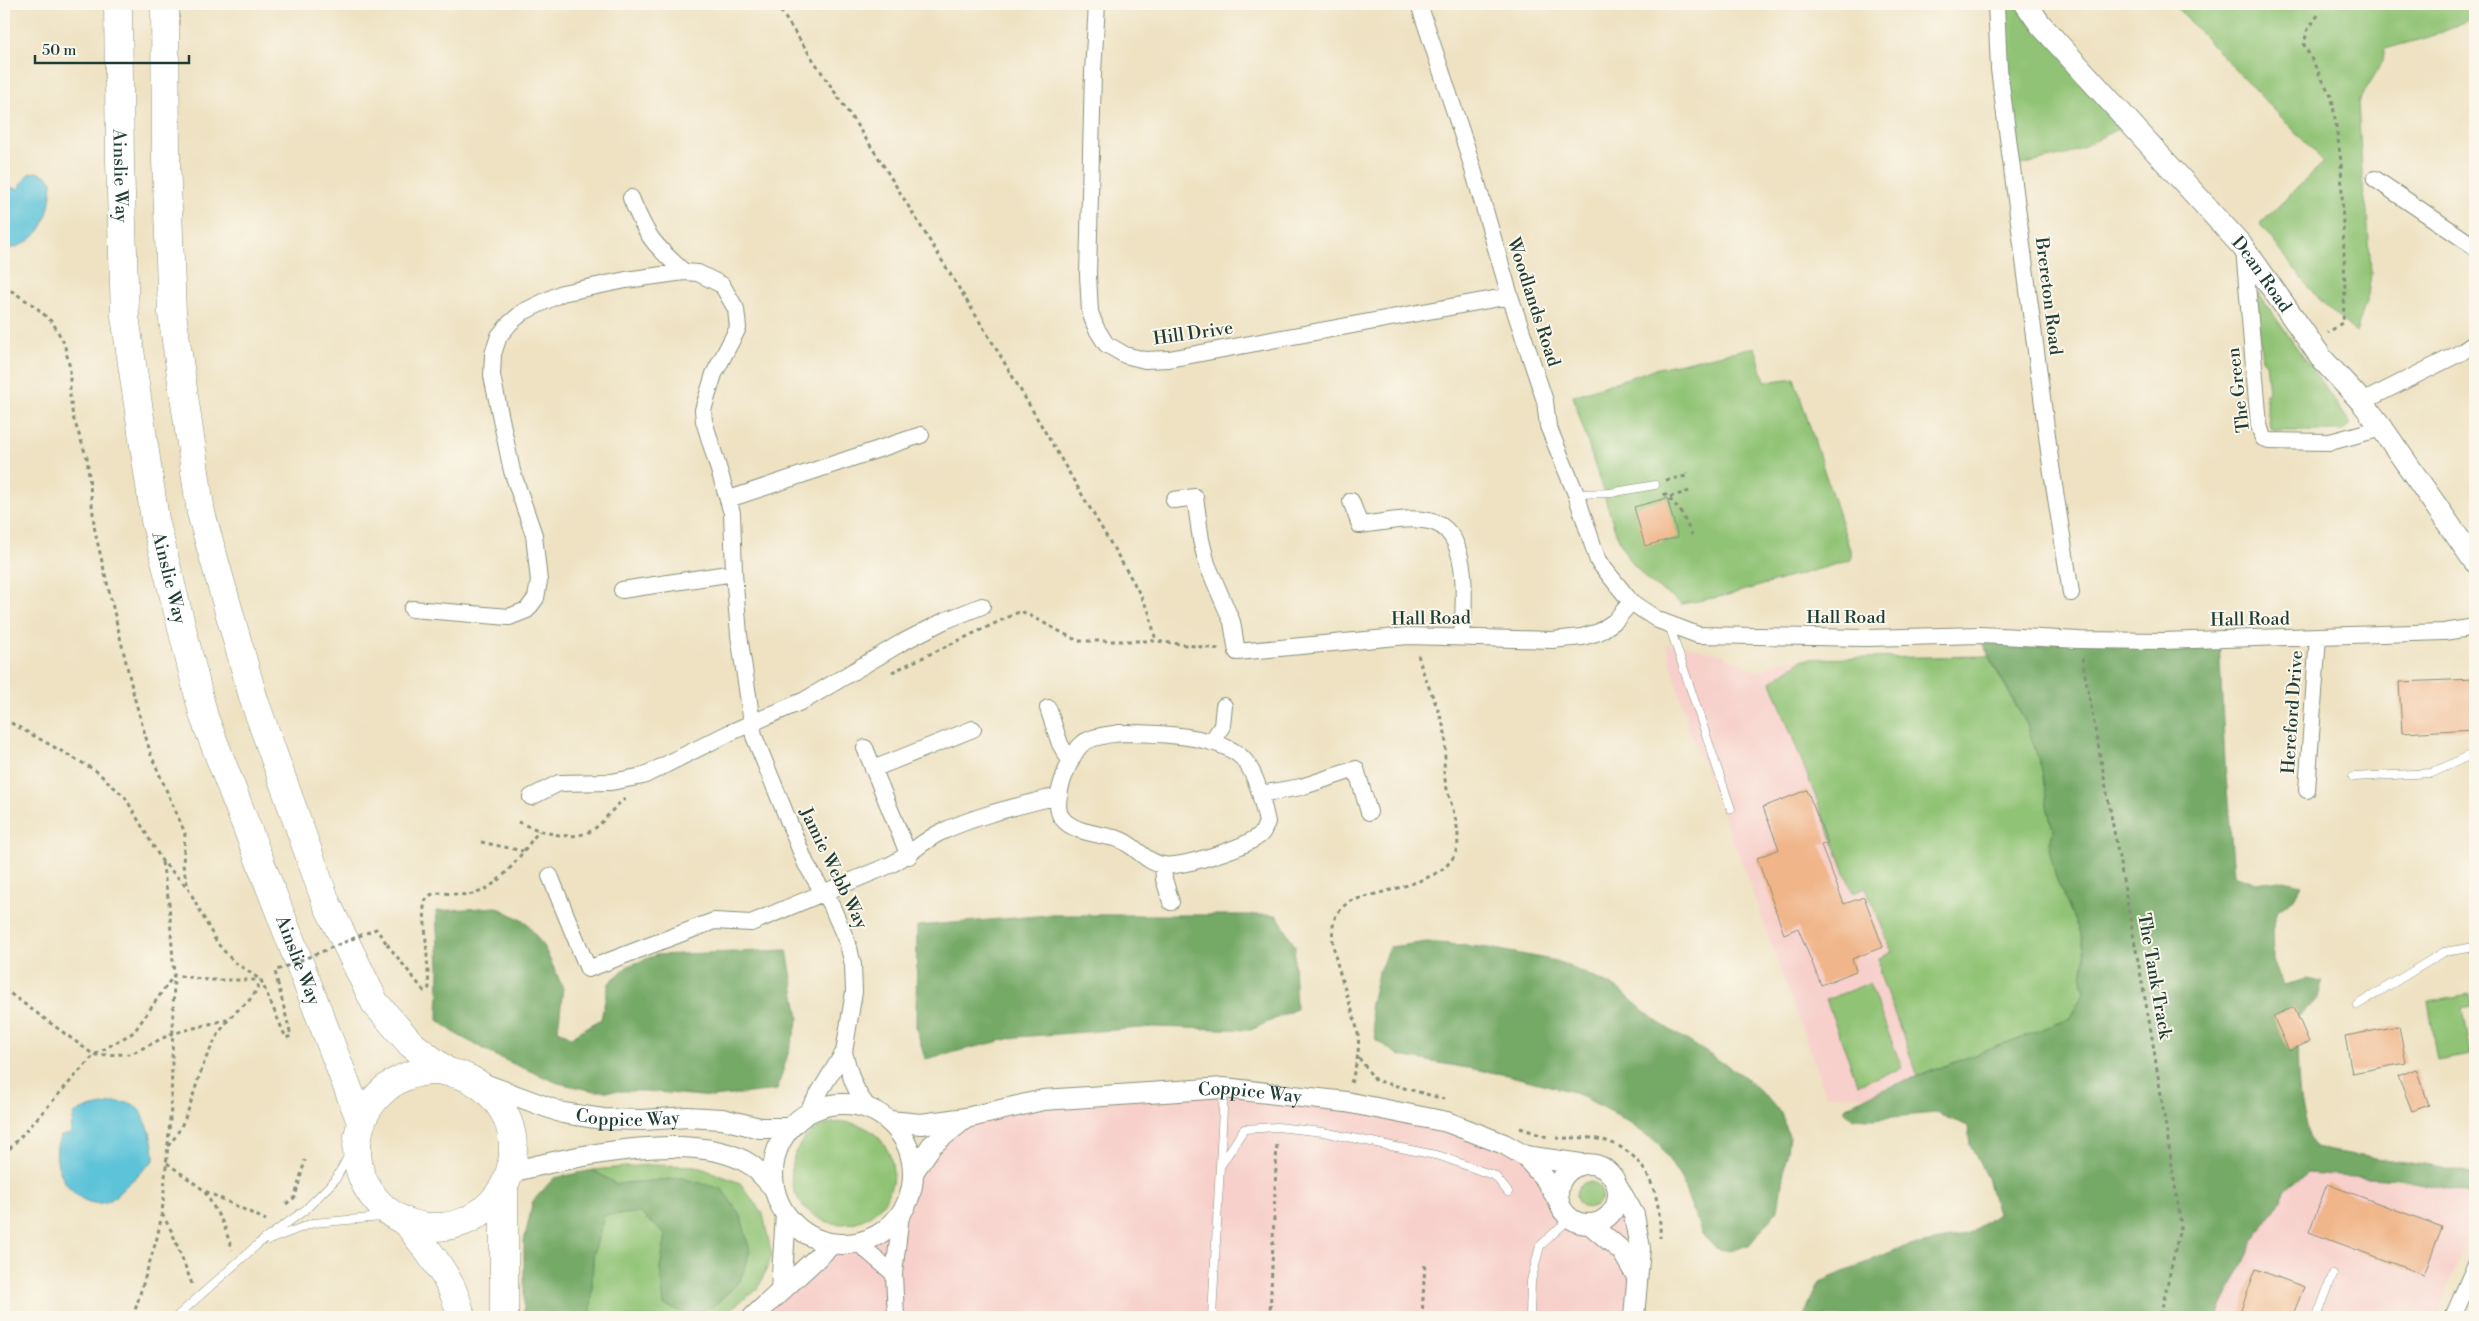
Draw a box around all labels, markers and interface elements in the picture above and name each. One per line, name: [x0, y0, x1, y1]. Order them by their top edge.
scale bar: [35, 32, 189, 64]
text: 50 m: [42, 41, 76, 60]
street label: Ainslie Way: [108, 128, 133, 224]
street label: Dean Road: [2227, 231, 2297, 318]
street label: Woodlands Road: [1502, 234, 1565, 370]
street label: Brereton Road: [2030, 235, 2067, 357]
street label: Hill Drive: [1152, 317, 1235, 350]
street label: The Green: [2222, 346, 2255, 434]
street label: Ainslie Way: [146, 529, 191, 627]
street label: Hall Road: [1391, 606, 1472, 631]
street label: Hall Road: [1806, 606, 1887, 629]
street label: Hall Road: [2210, 607, 2291, 632]
street label: Hereford Drive: [2277, 649, 2308, 775]
street label: Jamie Webb Way: [794, 803, 873, 933]
street label: Ainslie Way: [270, 911, 326, 1008]
street label: The Tank Track: [2132, 911, 2177, 1042]
street label: Coppice Way: [1197, 1077, 1303, 1109]
street label: Coppice Way: [574, 1104, 681, 1132]

